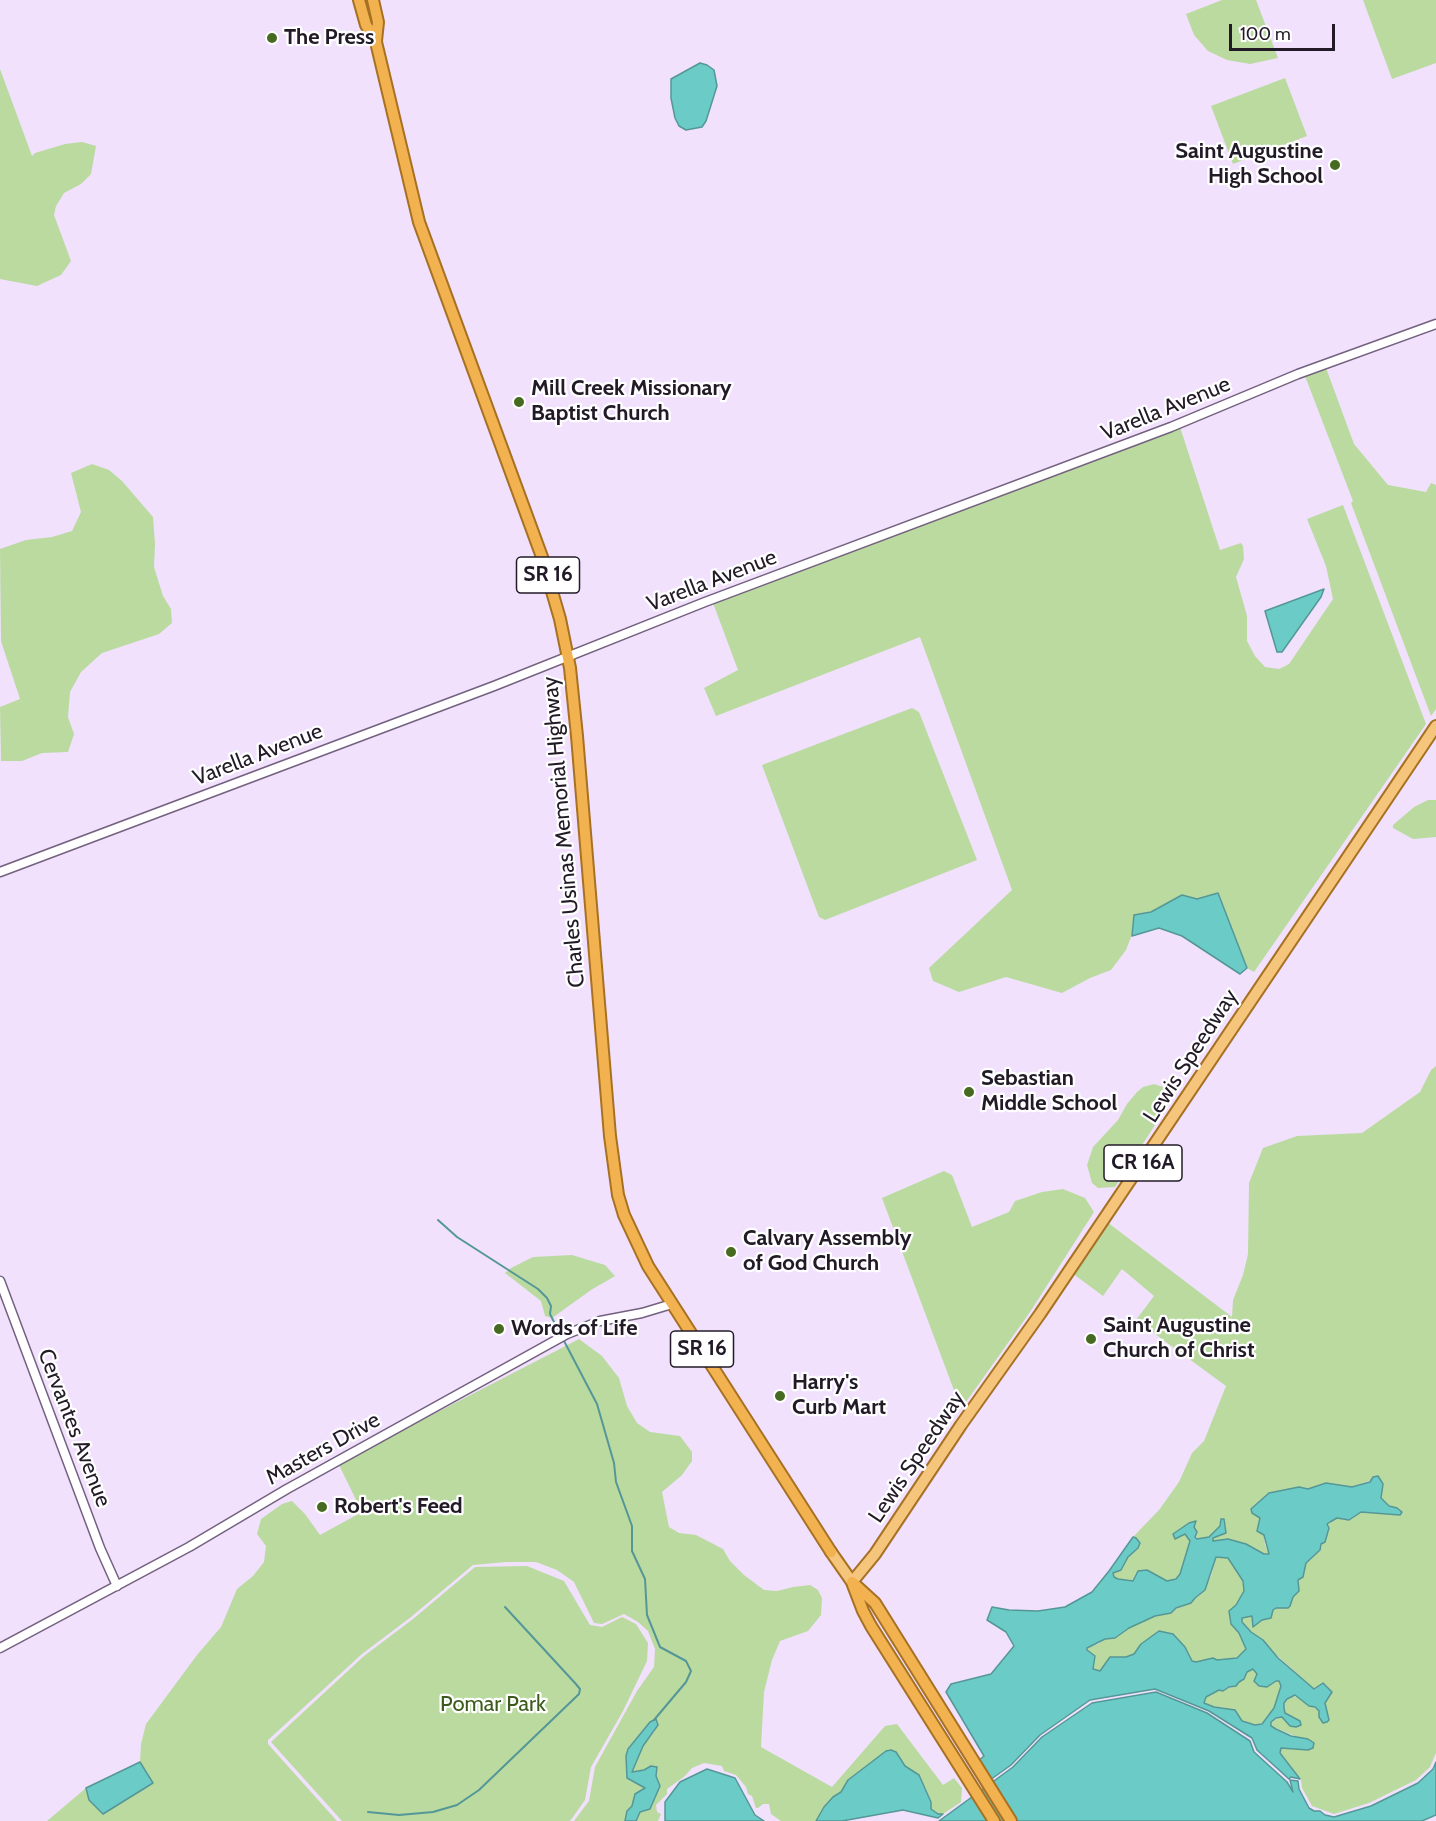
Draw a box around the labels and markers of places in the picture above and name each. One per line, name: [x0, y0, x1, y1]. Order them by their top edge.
place label: The Press: [284, 25, 374, 51]
marker: The Press: [265, 31, 279, 45]
place label: Saint Augustine High School: [1175, 139, 1323, 190]
marker: Saint Augustine High School: [1328, 158, 1342, 172]
place label: Mill Creek Missionary Baptist Church: [531, 376, 732, 428]
marker: Mill Creek Missionary Baptist Church: [512, 395, 526, 409]
place label: Sebastian Middle School: [981, 1066, 1117, 1118]
marker: Sebastian Middle School: [962, 1085, 976, 1099]
place label: Calvary Assembly of God Church: [743, 1226, 912, 1278]
marker: Calvary Assembly of God Church: [724, 1245, 738, 1259]
place label: Saint Augustine Church of Christ: [1103, 1313, 1254, 1364]
place label: Words of Life: [511, 1316, 638, 1342]
marker: Words of Life: [492, 1322, 506, 1336]
marker: Saint Augustine Church of Christ: [1084, 1332, 1098, 1346]
place label: Harry's Curb Mart: [792, 1370, 886, 1422]
marker: Harry's Curb Mart: [773, 1389, 787, 1403]
place label: Robert's Feed: [334, 1494, 463, 1520]
marker: Robert's Feed: [315, 1500, 329, 1514]

